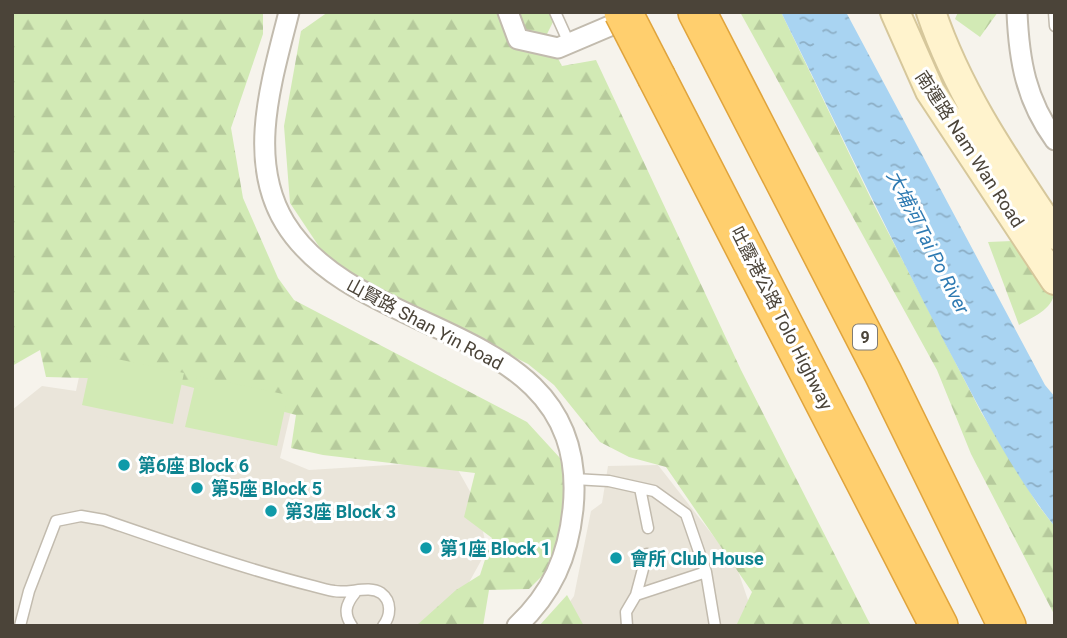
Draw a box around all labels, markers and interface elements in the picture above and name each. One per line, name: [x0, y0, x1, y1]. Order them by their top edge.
street label: 南運路 Nam Wan Road: [911, 67, 1029, 231]
water label: 大埔河 Tai Po River: [882, 166, 974, 318]
street label: 吐露港公路 Tolo Highway: [727, 223, 838, 413]
street label: 山賢路 Shan Yin Road: [343, 274, 507, 374]
road number: 9: [853, 324, 877, 350]
place label: 第6座 Block 6: [138, 455, 249, 476]
marker: 第6座 Block 6: [116, 457, 132, 473]
place label: 第5座 Block 5: [211, 478, 322, 499]
marker: 第5座 Block 5: [189, 480, 205, 496]
place label: 第3座 Block 3: [285, 501, 396, 522]
marker: 第3座 Block 3: [263, 503, 279, 519]
place label: 第1座 Block 1: [440, 538, 551, 559]
marker: 第1座 Block 1: [418, 540, 434, 556]
place label: 會所 Club House: [630, 548, 764, 569]
marker: 會所 Club House: [608, 550, 624, 566]

